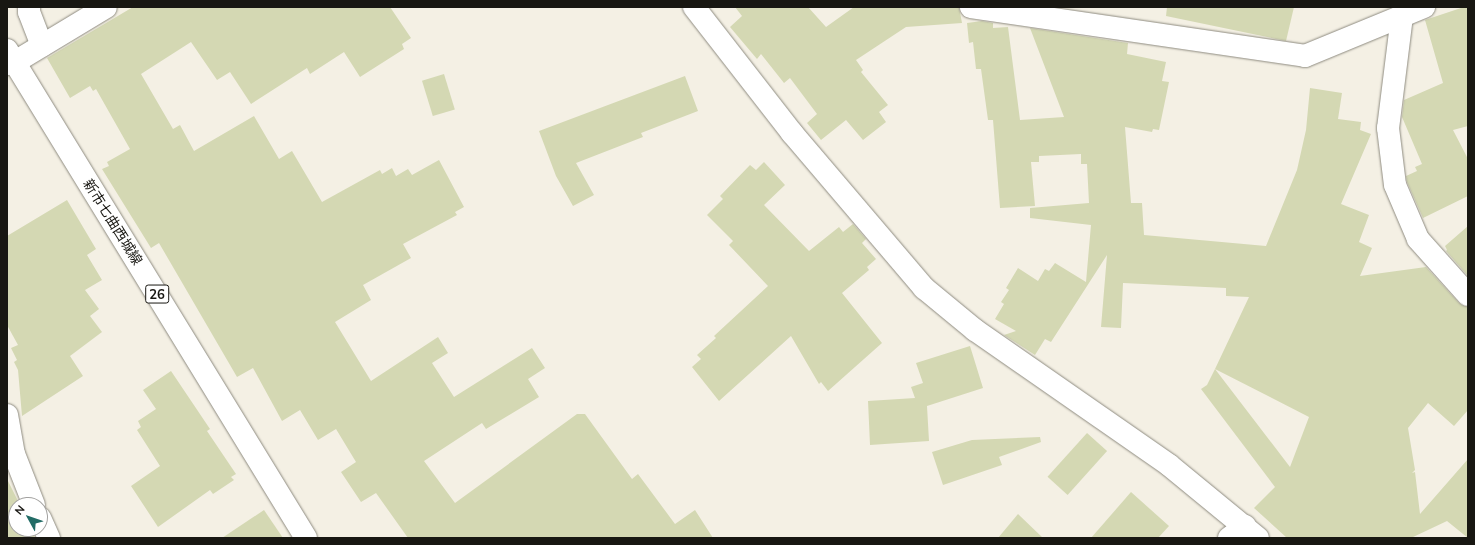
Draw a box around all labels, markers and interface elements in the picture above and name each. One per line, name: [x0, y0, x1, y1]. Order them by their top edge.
street label: 新市七曲西城線: [80, 176, 146, 268]
road number: 26: [145, 283, 169, 305]
north arrow: [8, 497, 48, 537]
text: N: [12, 502, 28, 518]

